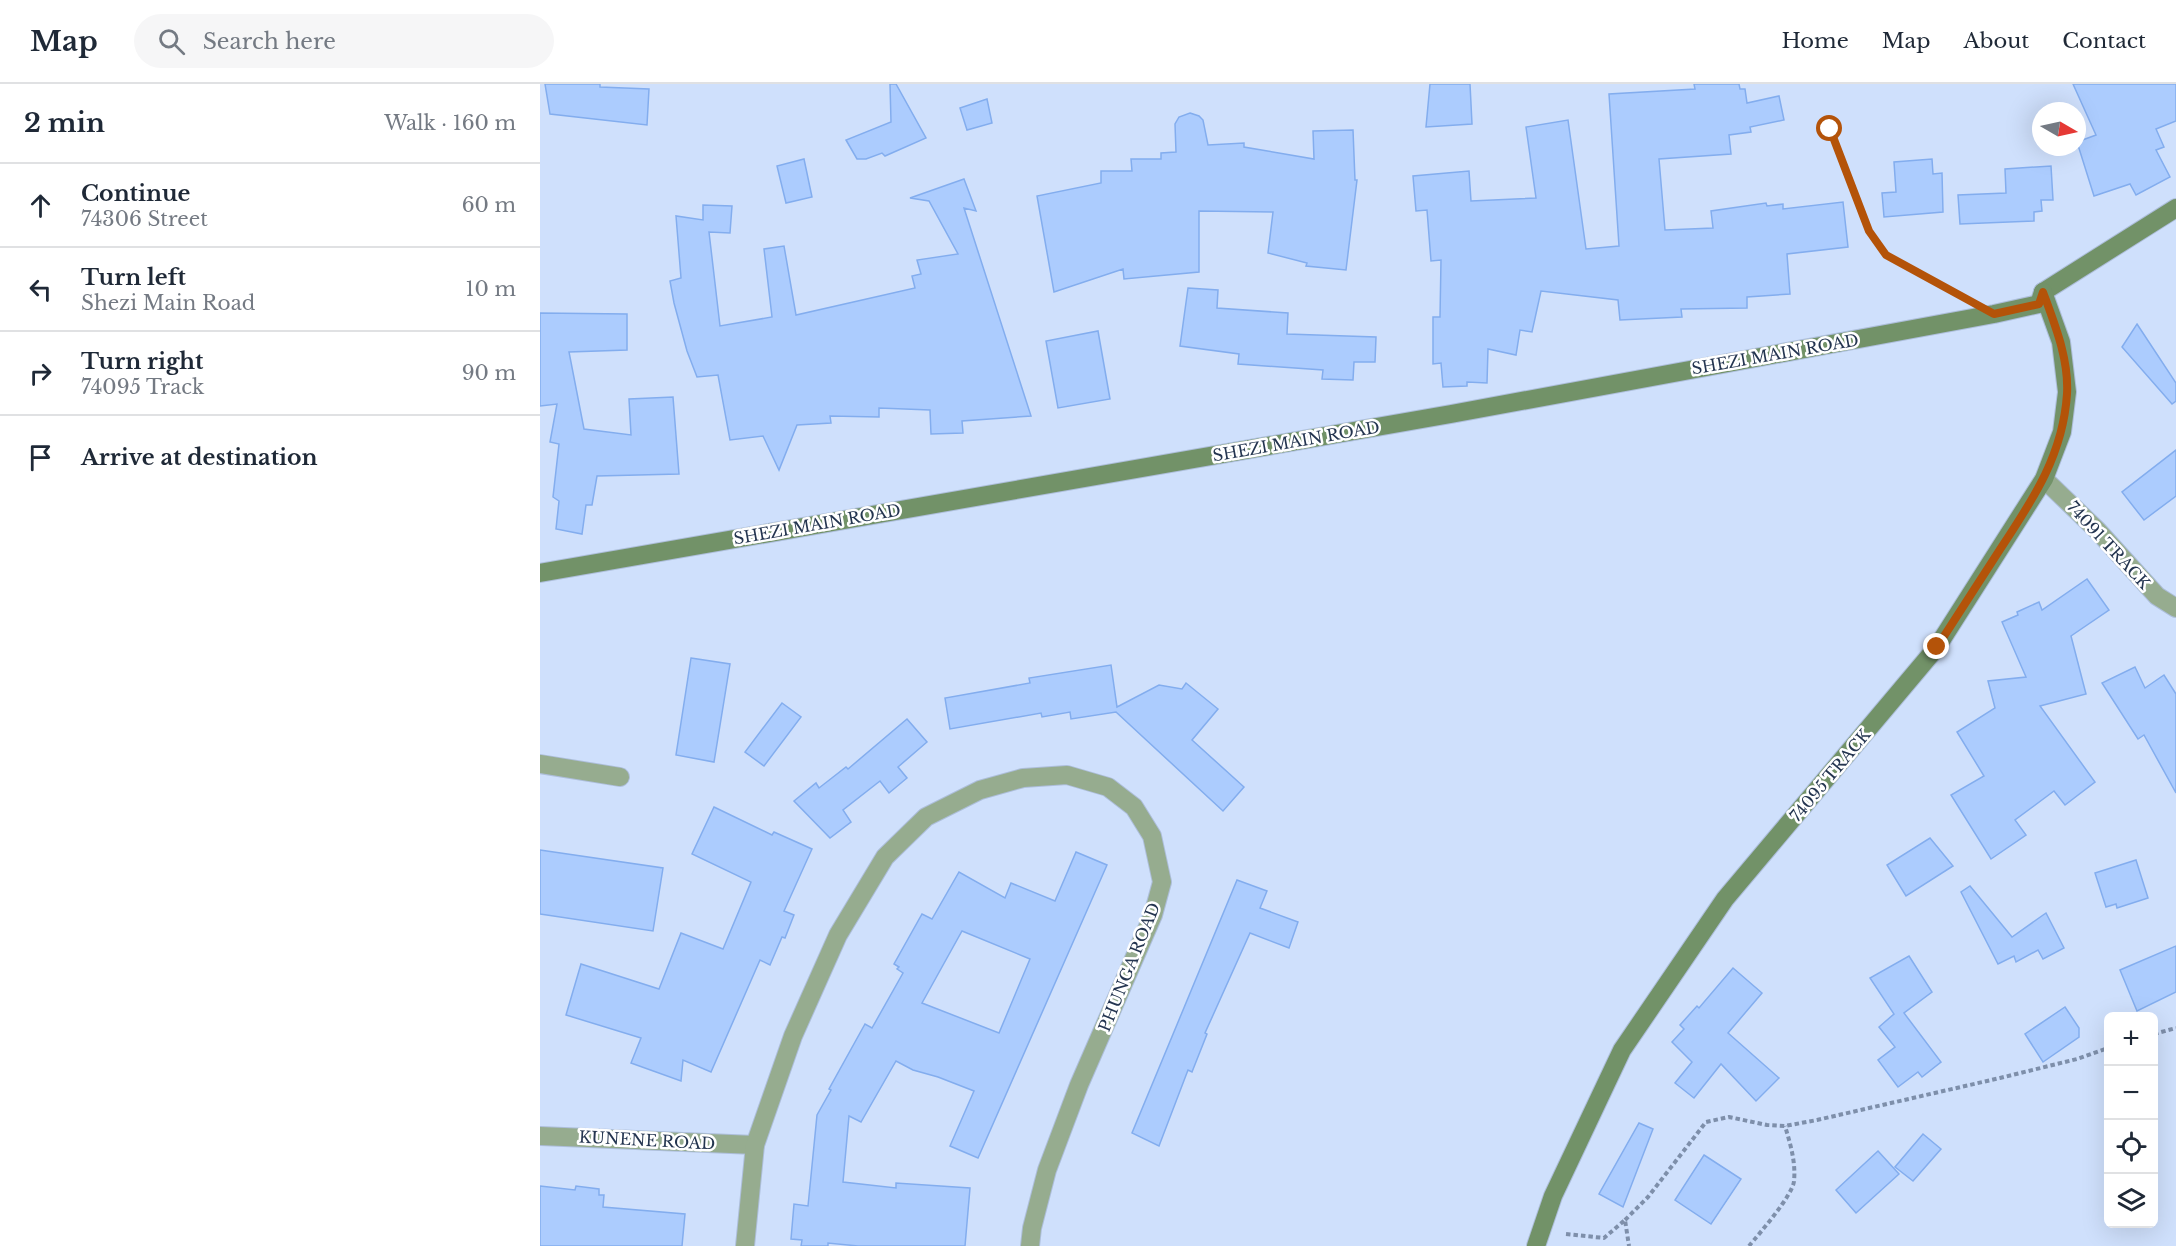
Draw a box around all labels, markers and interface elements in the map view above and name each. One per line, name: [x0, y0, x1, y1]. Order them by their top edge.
search box: [134, 14, 554, 68]
text: Map: [30, 24, 98, 59]
icon: search: [155, 25, 188, 58]
text: Search here: [203, 28, 336, 55]
text: Home: [1782, 28, 1849, 54]
text: Map: [1882, 28, 1930, 54]
text: About: [1963, 28, 2029, 54]
text: Contact: [2062, 28, 2146, 54]
north arrow: [2032, 102, 2086, 156]
text: 2 min: [24, 107, 105, 139]
text: Walk · 160 m: [384, 111, 516, 135]
route start: [1816, 115, 1842, 141]
text: Continue: [81, 180, 190, 207]
icon: ahead: [24, 189, 57, 222]
text: 60 m: [462, 193, 516, 217]
text: 74306 Street: [81, 207, 208, 231]
text: Turn left: [81, 264, 186, 291]
icon: left: [24, 273, 57, 306]
text: 10 m: [466, 277, 516, 301]
text: Shezi Main Road: [81, 291, 255, 315]
street label: SHEZI MAIN ROAD: [1690, 329, 1860, 379]
text: Turn right: [81, 348, 203, 375]
icon: right: [24, 357, 57, 390]
text: 90 m: [462, 361, 516, 385]
text: 74095 Track: [81, 375, 204, 399]
street label: SHEZI MAIN ROAD: [1211, 416, 1381, 466]
icon: arrive: [24, 441, 57, 474]
text: Arrive at destination: [81, 444, 318, 471]
street label: 74091 TRACK: [2063, 497, 2155, 593]
street label: SHEZI MAIN ROAD: [732, 499, 902, 549]
route end: [1923, 633, 1949, 659]
street label: 74095 TRACK: [1785, 724, 1875, 825]
street label: PHUNGA ROAD: [1094, 900, 1164, 1034]
map controls: [2104, 1012, 2158, 1228]
button: +: [2104, 1012, 2158, 1066]
button: −: [2104, 1066, 2158, 1120]
button: locate: [2104, 1120, 2158, 1174]
street label: KUNENE ROAD: [578, 1126, 716, 1154]
button: layers: [2104, 1174, 2158, 1228]

